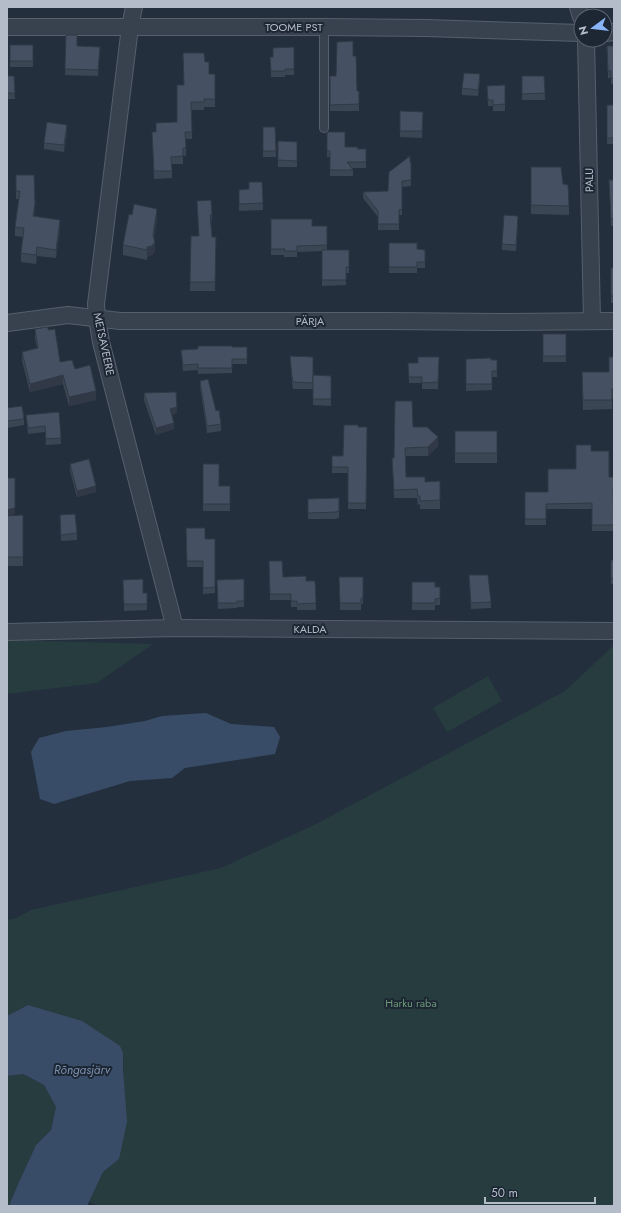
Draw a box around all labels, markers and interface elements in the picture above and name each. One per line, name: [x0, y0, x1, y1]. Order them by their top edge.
north arrow: [573, 8, 613, 48]
street label: TOOME PST: [265, 19, 323, 35]
text: N: [574, 24, 592, 37]
street label: PALU: [581, 168, 597, 192]
street label: METSAVEERE: [90, 311, 118, 377]
street label: PÄRJA: [296, 313, 325, 329]
street label: KALDA: [294, 621, 327, 637]
park label: Harku raba: [385, 995, 437, 1011]
water label: Rõngasjärv: [54, 1061, 111, 1079]
scale bar: [485, 1179, 595, 1205]
text: 50 m: [491, 1184, 518, 1202]

